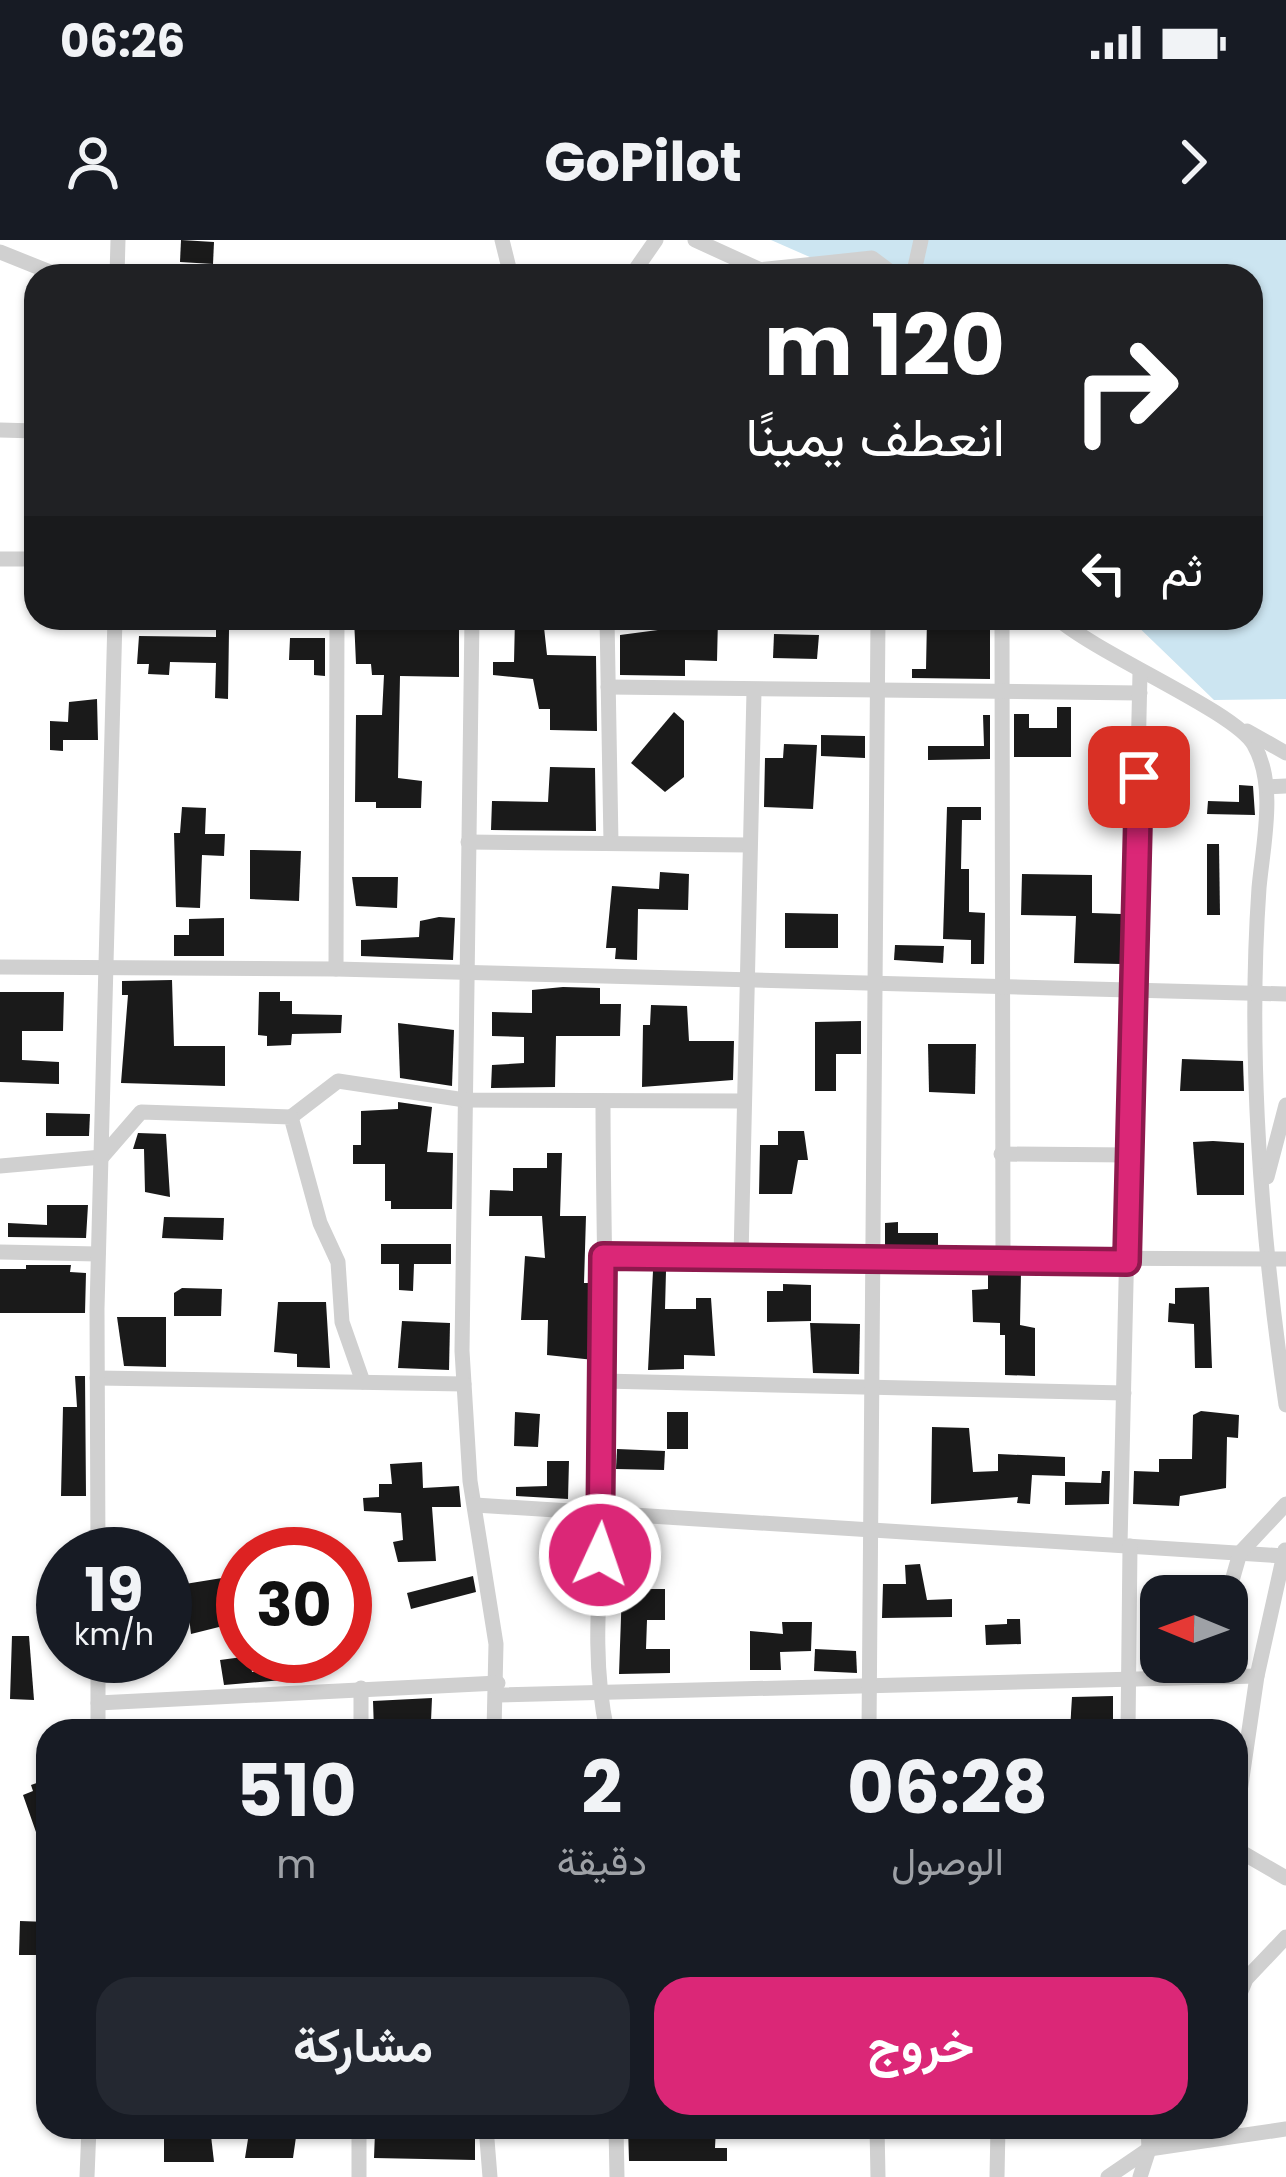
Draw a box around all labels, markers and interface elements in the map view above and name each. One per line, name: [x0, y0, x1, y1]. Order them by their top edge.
text: 06:26: [60, 10, 185, 73]
text: GoPilot: [544, 124, 742, 200]
icon: person: [60, 129, 126, 195]
icon: forward: [1160, 129, 1226, 195]
text: 120 m: [764, 287, 1005, 404]
icon: right: [1047, 312, 1203, 468]
text: انعطف يمينًا: [745, 399, 1005, 475]
text: ثم: [1161, 539, 1203, 602]
icon: left: [1071, 540, 1137, 606]
pin: [1088, 726, 1190, 828]
icon: arrive: [1106, 744, 1172, 810]
position arrow: [537, 1492, 663, 1618]
speed limit sign: 30: [216, 1527, 372, 1683]
text: 19: [84, 1548, 144, 1632]
north arrow: [1140, 1575, 1248, 1683]
map controls: [1140, 1575, 1248, 1683]
text: km/h: [74, 1613, 154, 1656]
text: 2: [581, 1737, 622, 1838]
text: 06:28: [847, 1737, 1048, 1838]
text: 510: [236, 1740, 357, 1841]
text: دقيقة: [557, 1834, 647, 1889]
text: الوصول: [891, 1834, 1004, 1889]
text: m: [276, 1837, 316, 1892]
button: مشاركة: [96, 1977, 630, 2115]
button: خروج: [654, 1977, 1188, 2115]

